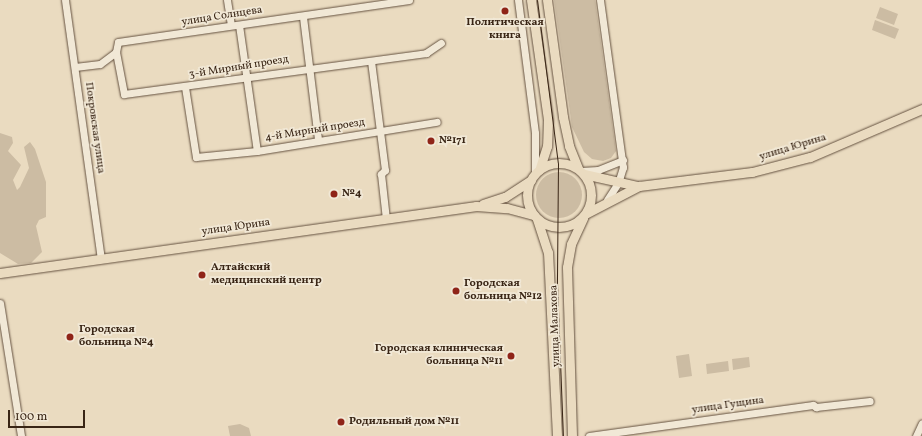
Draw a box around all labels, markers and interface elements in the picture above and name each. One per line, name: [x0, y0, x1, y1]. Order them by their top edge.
street label: улица Солнцева: [181, 4, 263, 30]
marker: Политическая книга: [500, 6, 510, 16]
place label: Политическая книга: [466, 17, 544, 43]
street label: 3-й Мирный проезд: [188, 54, 290, 82]
street label: Покровская улица: [81, 81, 107, 175]
street label: 4-й Мирный проезд: [264, 117, 366, 145]
street label: улица Юрина: [758, 132, 828, 164]
place label: №171: [439, 134, 466, 148]
marker: №171: [426, 136, 436, 146]
place label: №4: [342, 187, 362, 201]
marker: №4: [329, 189, 339, 199]
street label: улица Юрина: [201, 217, 271, 239]
place label: Алтайский медицинский центр: [211, 262, 322, 288]
marker: Алтайский медицинский центр: [196, 269, 208, 281]
place label: Городская больница №12: [464, 278, 542, 304]
street label: улица Малахова: [548, 285, 564, 367]
marker: Городская больница №12: [451, 286, 461, 296]
place label: Городская больница №4: [79, 324, 154, 350]
marker: Городская больница №4: [64, 331, 76, 343]
place label: Городская клиническая больница №11: [375, 343, 503, 369]
marker: Городская клиническая больница №11: [506, 351, 516, 361]
street label: улица Гущина: [691, 394, 765, 418]
scale bar: [10, 402, 87, 428]
text: 100 m: [15, 409, 47, 425]
place label: Родильный дом №11: [349, 415, 459, 429]
marker: Родильный дом №11: [336, 417, 346, 427]

